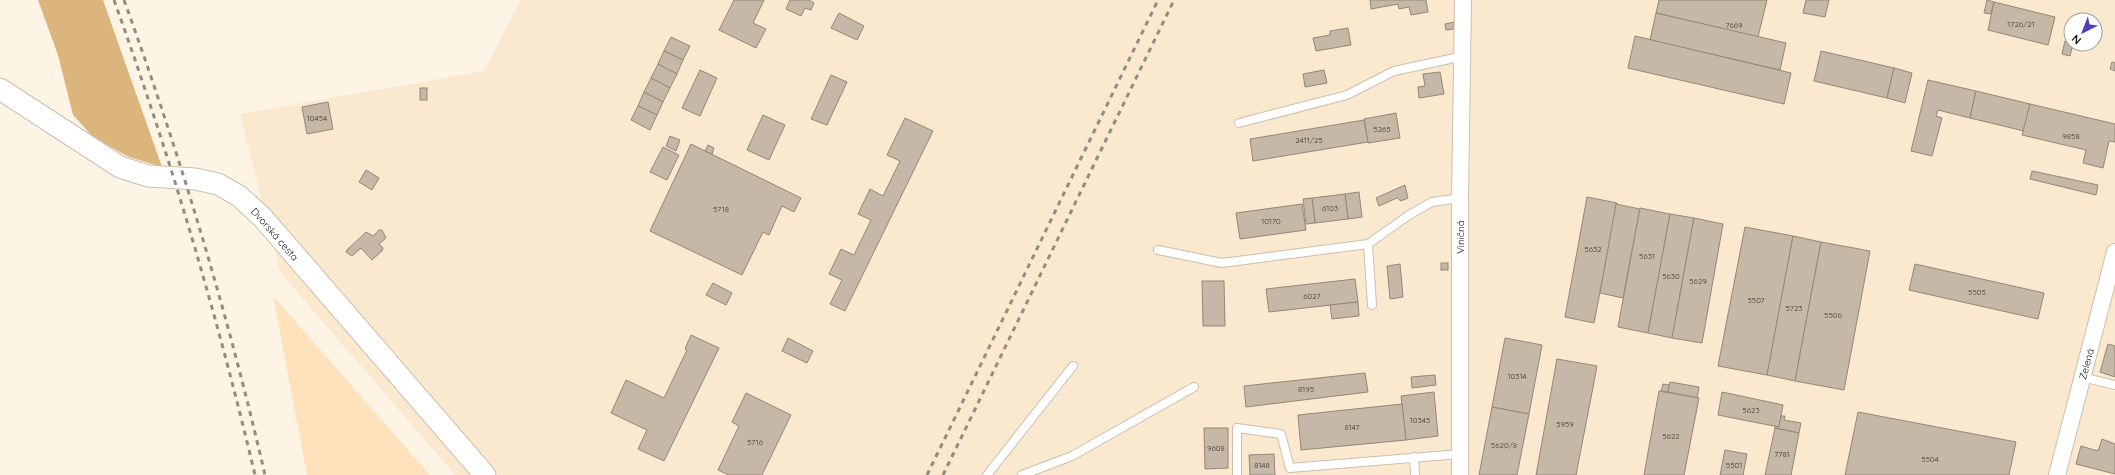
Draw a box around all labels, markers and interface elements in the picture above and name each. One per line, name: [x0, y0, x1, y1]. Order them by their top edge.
north arrow: [2063, 12, 2103, 52]
house number: 1726/21: [2007, 19, 2035, 29]
house number: 7669: [1726, 20, 1743, 30]
text: N: [2069, 32, 2084, 47]
house number: 10454: [307, 113, 327, 123]
house number: 5265: [1373, 124, 1391, 134]
house number: 9858: [2062, 131, 2080, 141]
house number: 2411/25: [1295, 135, 1323, 145]
house number: 6103: [1322, 203, 1338, 213]
house number: 5718: [713, 204, 729, 214]
street label: Dvorská cesta: [248, 205, 301, 264]
house number: 10170: [1261, 216, 1281, 226]
street label: Viničná: [1454, 220, 1467, 254]
house number: 5632: [1584, 244, 1602, 254]
house number: 5631: [1639, 251, 1655, 261]
house number: 5630: [1662, 271, 1680, 281]
house number: 5629: [1689, 276, 1707, 286]
house number: 5505: [1968, 287, 1986, 297]
house number: 6027: [1303, 291, 1321, 301]
house number: 5507: [1747, 295, 1765, 305]
house number: 5723: [1785, 303, 1803, 313]
house number: 5506: [1824, 310, 1843, 320]
street label: Zelená: [2076, 347, 2097, 381]
house number: 10314: [1508, 371, 1526, 381]
house number: 8195: [1298, 384, 1314, 394]
house number: 5623: [1742, 405, 1760, 415]
house number: 10345: [1410, 415, 1430, 425]
house number: 5959: [1556, 419, 1574, 429]
house number: 8147: [1344, 422, 1360, 432]
house number: 5622: [1662, 431, 1680, 441]
house number: 5716: [747, 437, 764, 447]
house number: 5620/8: [1491, 440, 1517, 450]
house number: 9608: [1207, 443, 1225, 453]
house number: 7781: [1774, 449, 1790, 459]
house number: 5504: [1921, 454, 1939, 464]
house number: 8148: [1254, 460, 1270, 470]
house number: 5501: [1726, 460, 1742, 470]

